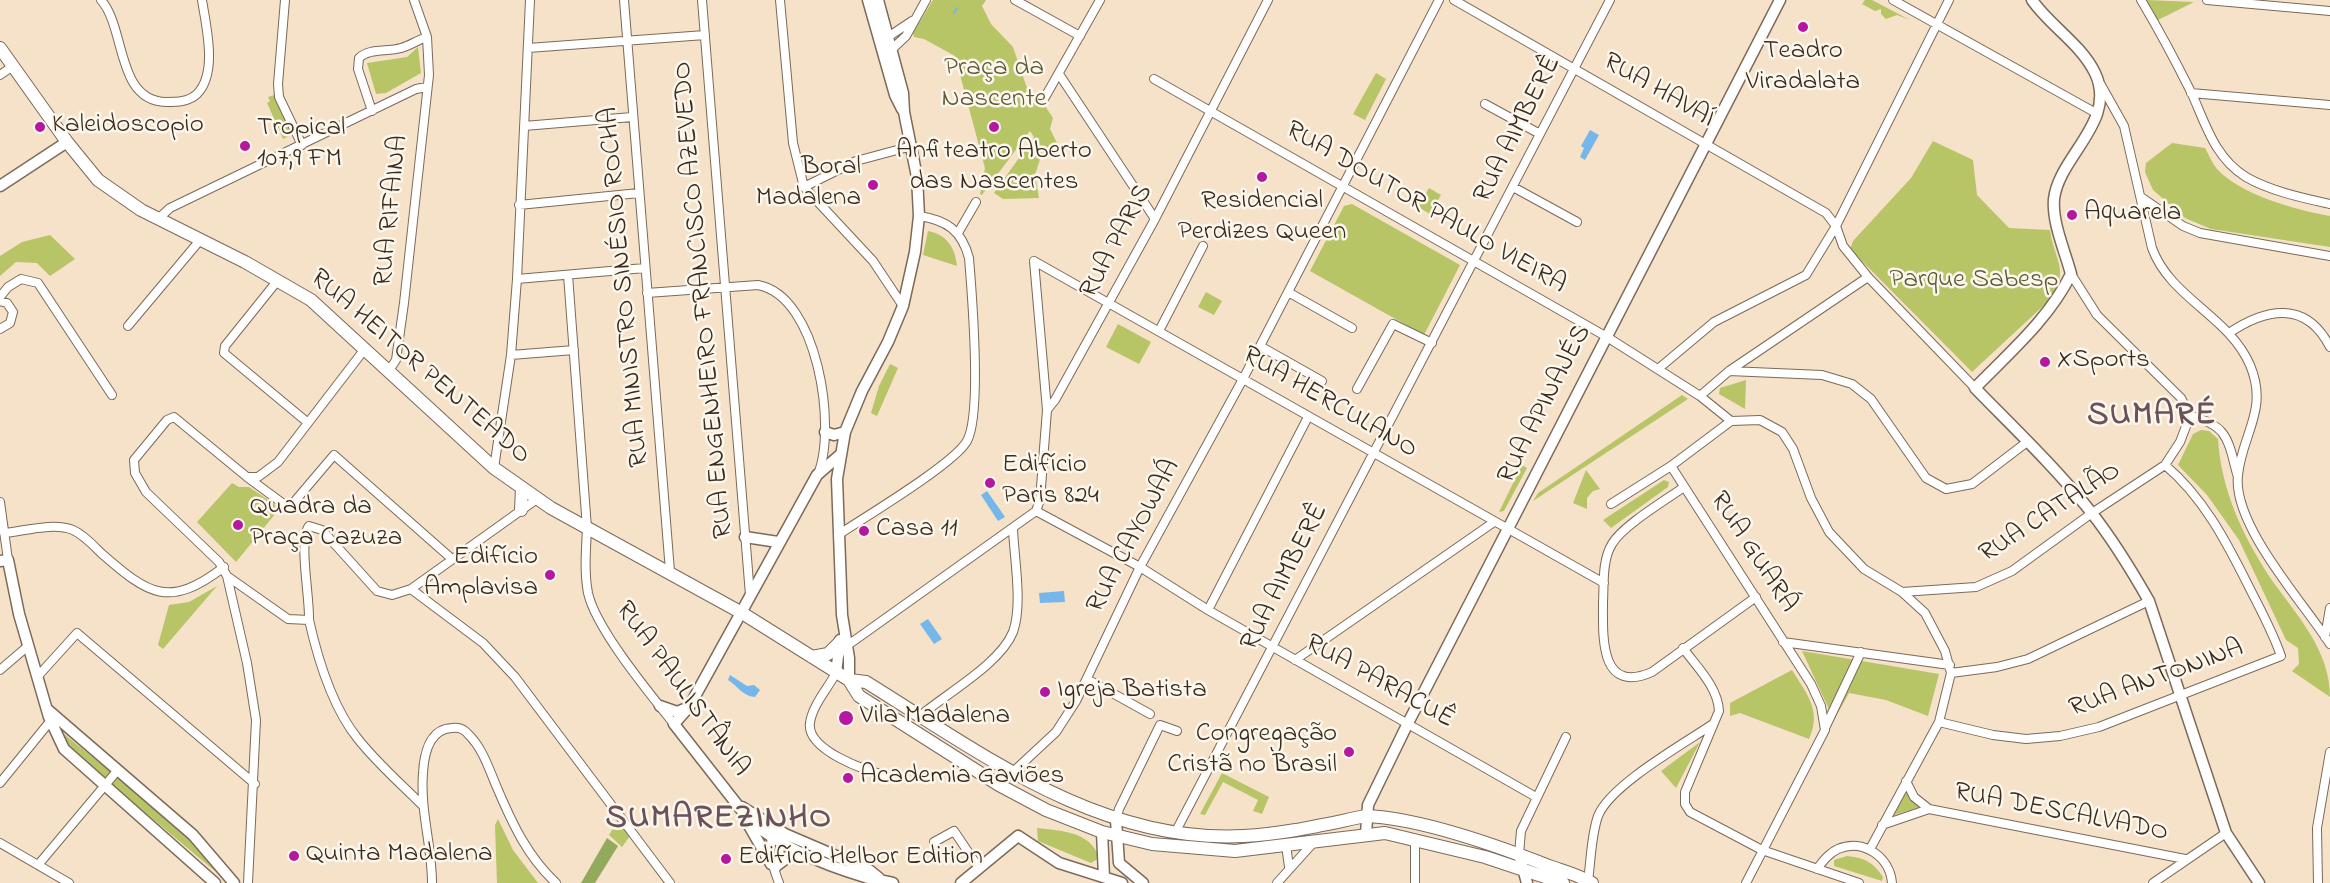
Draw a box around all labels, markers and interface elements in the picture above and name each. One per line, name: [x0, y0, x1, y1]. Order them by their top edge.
marker: Teadro Viradalata: [1796, 20, 1810, 34]
place label: Teadro Viradalata: [1746, 37, 1860, 100]
street label: RUA HAVAÍ: [1596, 47, 1720, 137]
street label: RUA AIMBERÊ: [1468, 51, 1570, 209]
park label: Praça da Nascente: [941, 54, 1047, 117]
street label: RUA ENGENHEIRO FRANCISCO AZEVEDO: [668, 60, 742, 540]
street label: RUA MINISTRO SINÉSIO ROCHA: [594, 105, 658, 469]
place label: Kaleidoscopio: [52, 111, 204, 143]
place label: Tropical 107,9 FM: [257, 114, 346, 177]
street label: RUA DOUTOR PAULO VIEIRA: [1279, 115, 1571, 303]
marker: Kaleidoscopio: [33, 120, 47, 134]
marker: Anfiteatro Aberto das Nascentes: [987, 120, 1001, 134]
street label: RUA RIFAINA: [369, 134, 417, 288]
place label: Anfiteatro Aberto das Nascentes: [896, 137, 1092, 200]
marker: Tropical 107,9 FM: [238, 139, 252, 153]
place label: Boral Madalena: [756, 153, 861, 216]
marker: Residencial Perdizes Queen: [1255, 170, 1269, 184]
marker: Boral Madalena: [866, 178, 880, 192]
street label: RUA PARIS: [1074, 179, 1162, 305]
place label: Residencial Perdizes Queen: [1178, 187, 1346, 250]
place label: Aquarela: [2084, 199, 2181, 231]
marker: Aquarela: [2065, 208, 2079, 222]
street label: RUA HEITOR PENTEADO: [302, 263, 536, 473]
park label: Parque Sabesp: [1889, 266, 2059, 298]
street label: RUA APINAJÉS: [1492, 320, 1600, 490]
street label: RUA HERCULANO: [1236, 341, 1422, 467]
place label: XSports: [2057, 346, 2150, 378]
marker: XSports: [2038, 355, 2052, 369]
district label: SUMARÉ: [2087, 398, 2217, 438]
place label: Edifício Paris 824: [1002, 451, 1099, 514]
street label: RUA CAYOWAÁ: [1081, 455, 1189, 619]
street label: RUA CATALÃO: [1974, 456, 2128, 572]
marker: Edifício Paris 824: [983, 476, 997, 490]
street label: RUA GUARÁ: [1701, 486, 1803, 620]
place label: Quadra da Praça Cazuza: [250, 493, 402, 556]
street label: RUA AIMBERÊ: [1235, 499, 1337, 657]
place label: Casa 11: [876, 515, 958, 547]
marker: Quadra da Praça Cazuza: [231, 518, 245, 532]
marker: Casa 11: [857, 524, 871, 538]
place label: Edifício Amplavisa: [424, 543, 538, 606]
marker: Edifício Amplavisa: [543, 568, 557, 582]
street label: RUA PAULISTÂNIA: [607, 596, 755, 784]
street label: RUA PARACUÊ: [1299, 629, 1459, 737]
street label: RUA ANTONINA: [2066, 634, 2248, 726]
place label: Igreja Batista: [1057, 676, 1207, 708]
marker: Igreja Batista: [1038, 685, 1052, 699]
place label: Vila Madalena: [860, 702, 1010, 734]
marker: Vila Madalena: [837, 709, 855, 727]
place label: Congregação Cristã no Brasil: [1167, 720, 1337, 783]
marker: Congregação Cristã no Brasil: [1342, 745, 1356, 759]
place label: Academia Gaviões: [860, 762, 1064, 794]
marker: Academia Gaviões: [841, 771, 855, 785]
street label: RUA DESCALVADO: [1951, 777, 2171, 851]
district label: SUMAREZINHO: [606, 801, 832, 841]
place label: Quinta Madalena: [306, 840, 493, 872]
place label: Edifício Helbor Edition: [738, 843, 983, 875]
marker: Quinta Madalena: [287, 849, 301, 863]
marker: Edifício Helbor Edition: [719, 852, 733, 866]

